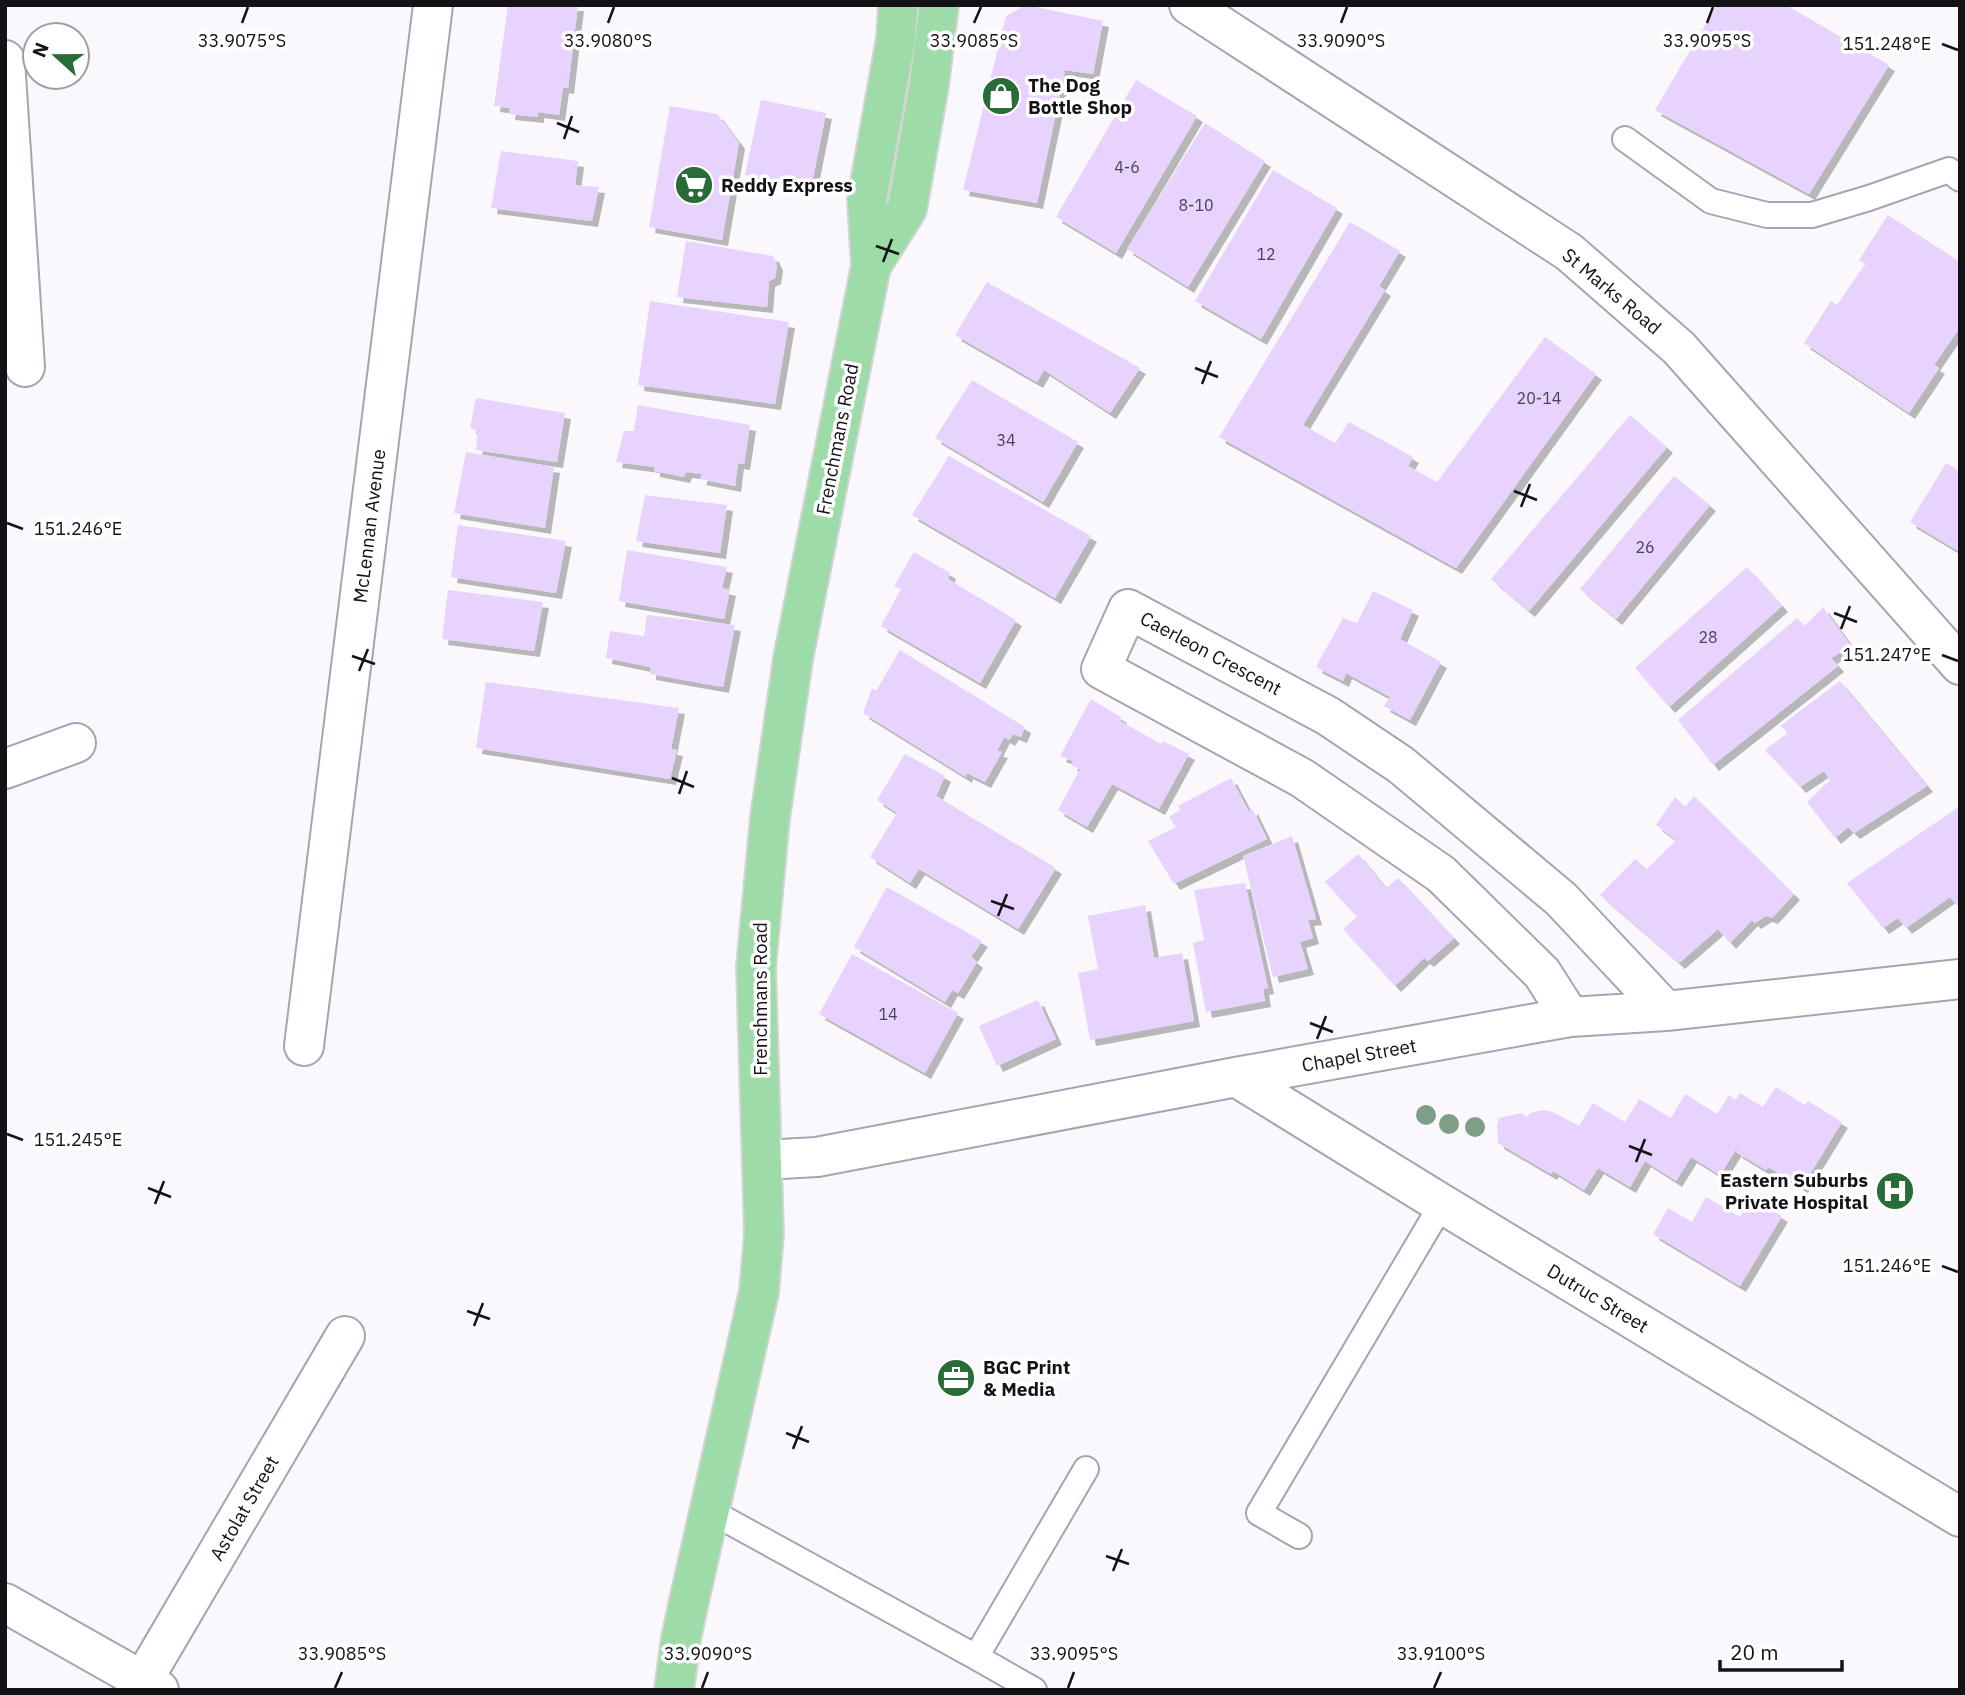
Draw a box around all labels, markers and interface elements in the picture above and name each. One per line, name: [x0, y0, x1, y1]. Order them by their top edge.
north arrow: [21, 21, 91, 91]
text: 33.9075°S: [198, 29, 286, 52]
text: 33.9080°S: [564, 29, 652, 52]
text: 33.9085°S: [930, 29, 1018, 52]
text: 33.9090°S: [1297, 29, 1385, 52]
text: 33.9095°S: [1663, 29, 1751, 52]
text: 151.248°E: [1843, 32, 1931, 55]
text: N: [26, 39, 54, 61]
place label: The Dog Bottle Shop: [1028, 73, 1132, 119]
shop icon: The Dog Bottle Shop: [980, 75, 1022, 117]
house number: 4-6: [1114, 157, 1140, 177]
supermarket icon: Reddy Express: [673, 164, 715, 206]
place label: Reddy Express: [721, 173, 853, 197]
house number: 8-10: [1178, 195, 1214, 215]
street label: St Marks Road: [1558, 243, 1666, 339]
house number: 12: [1256, 244, 1276, 264]
street label: Frenchmans Road: [811, 361, 863, 517]
house number: 20-14: [1517, 388, 1561, 408]
house number: 34: [996, 430, 1016, 450]
street label: McLennan Avenue: [348, 448, 390, 604]
text: 151.246°E: [34, 517, 122, 540]
house number: 26: [1635, 537, 1655, 557]
street label: Caerleon Crescent: [1136, 606, 1286, 700]
house number: 28: [1698, 627, 1718, 647]
text: 151.247°E: [1843, 643, 1931, 666]
street label: Frenchmans Road: [748, 922, 772, 1076]
house number: 14: [878, 1004, 898, 1024]
street label: Chapel Street: [1300, 1033, 1418, 1077]
text: 151.245°E: [34, 1128, 122, 1151]
place label: Eastern Suburbs Private Hospital: [1720, 1168, 1868, 1214]
hospital icon: Eastern Suburbs Private Hospital: [1874, 1170, 1916, 1212]
text: 151.246°E: [1843, 1254, 1931, 1277]
street label: Dutruc Street: [1543, 1258, 1653, 1338]
place label: BGC Print & Media: [983, 1355, 1070, 1401]
office icon: BGC Print & Media: [935, 1357, 977, 1399]
street label: Astolat Street: [204, 1451, 284, 1565]
scale bar: [1720, 1628, 1842, 1672]
text: 20 m: [1730, 1638, 1779, 1666]
text: 33.9085°S: [298, 1642, 386, 1665]
text: 33.9090°S: [664, 1642, 752, 1665]
text: 33.9095°S: [1030, 1642, 1118, 1665]
text: 33.9100°S: [1397, 1642, 1485, 1665]

